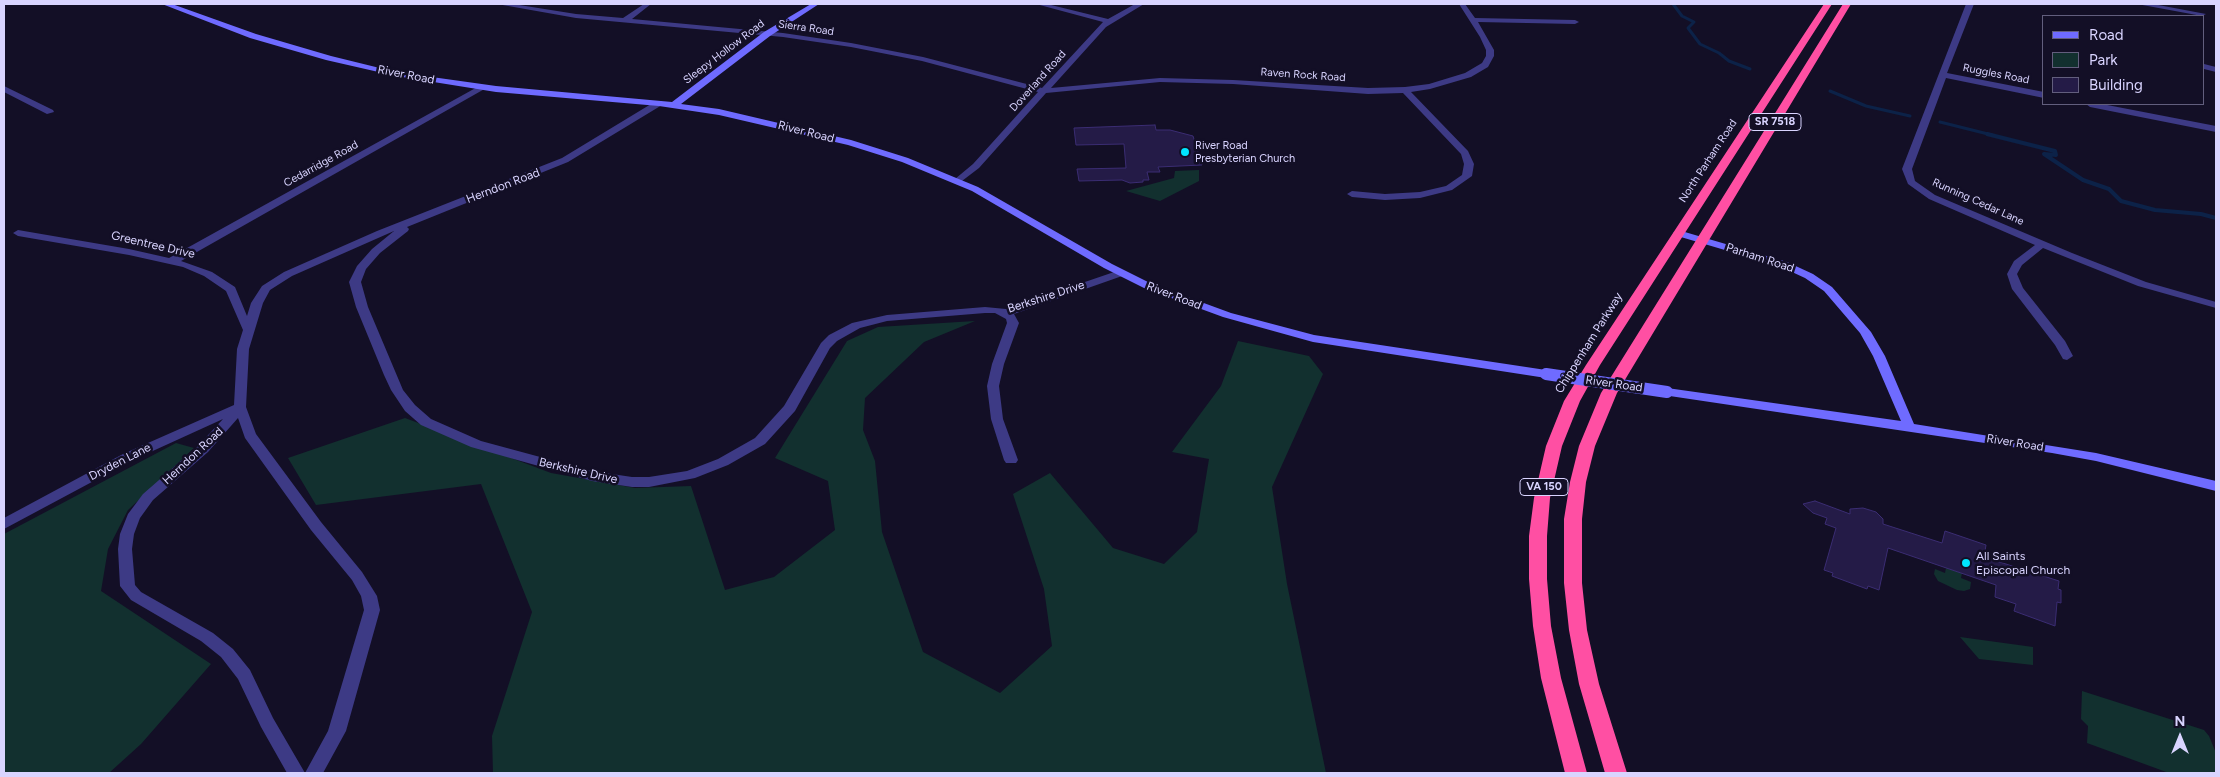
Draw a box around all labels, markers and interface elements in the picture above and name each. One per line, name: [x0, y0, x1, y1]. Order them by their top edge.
legend: [2042, 15, 2205, 105]
street label: Sleepy Hollow Road: [681, 17, 767, 87]
street label: Sierra Road: [777, 18, 835, 38]
text: Road: [2089, 26, 2124, 44]
street label: Doverland Road: [1007, 48, 1069, 114]
text: Park: [2089, 51, 2118, 69]
street label: Ruggles Road: [1962, 61, 2030, 87]
street label: River Road: [376, 62, 436, 88]
street label: Raven Rock Road: [1260, 65, 1346, 85]
text: Building: [2089, 76, 2143, 94]
road number: SR 7518: [1749, 114, 1801, 130]
street label: North Parham Road: [1676, 117, 1740, 205]
street label: River Road: [776, 118, 836, 146]
street label: Cedarridge Road: [282, 138, 360, 190]
place label: River Road Presbyterian Church: [1195, 139, 1295, 165]
marker: River Road Presbyterian Church: [1179, 146, 1191, 158]
street label: Herndon Road: [464, 165, 542, 207]
street label: Running Cedar Lane: [1930, 176, 2026, 228]
street label: Greentree Drive: [110, 228, 196, 262]
street label: Parham Road: [1724, 240, 1796, 276]
street label: Berkshire Drive: [1006, 278, 1086, 316]
street label: River Road: [1145, 279, 1203, 313]
street label: Chippenham Parkway: [1552, 290, 1626, 396]
street label: River Road: [1584, 373, 1644, 395]
street label: Herndon Road: [160, 424, 226, 488]
street label: River Road: [1985, 431, 2045, 455]
street label: Dryden Lane: [87, 440, 153, 484]
street label: Berkshire Drive: [537, 455, 619, 487]
road number: VA 150: [1520, 478, 1568, 496]
place label: All Saints Episcopal Church: [1976, 549, 2070, 577]
marker: All Saints Episcopal Church: [1960, 557, 1972, 569]
north arrow: [2155, 712, 2205, 762]
text: N: [2175, 713, 2185, 730]

